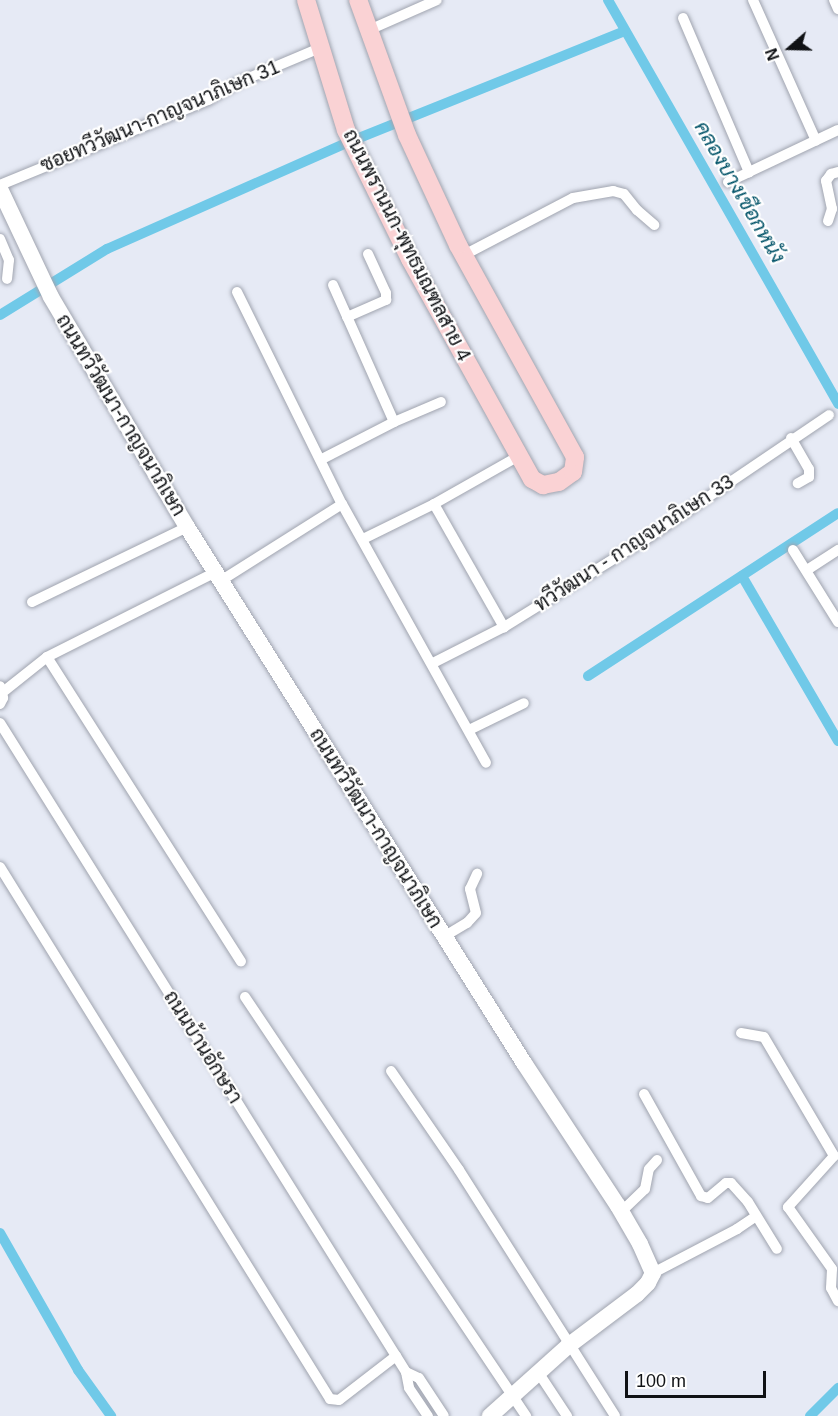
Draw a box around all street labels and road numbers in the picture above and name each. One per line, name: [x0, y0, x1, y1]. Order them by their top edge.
street label: ซอยทวีวัฒนา-กาญจนาภิเษก 31: [37, 55, 283, 177]
street label: ถนนพรานนก-พุทธมณฑลสาย 4: [338, 125, 476, 365]
street label: ถนนทวีวัฒนา-กาญจนาภิเษก: [51, 310, 191, 520]
street label: ทวีวัฒนา - กาญจนาภิเษก 33: [530, 469, 738, 617]
street label: ถนนทวีวัฒนา-กาญจนาภิเษก: [305, 724, 447, 932]
street label: ถนนบ้านอักษรา: [159, 986, 247, 1108]

